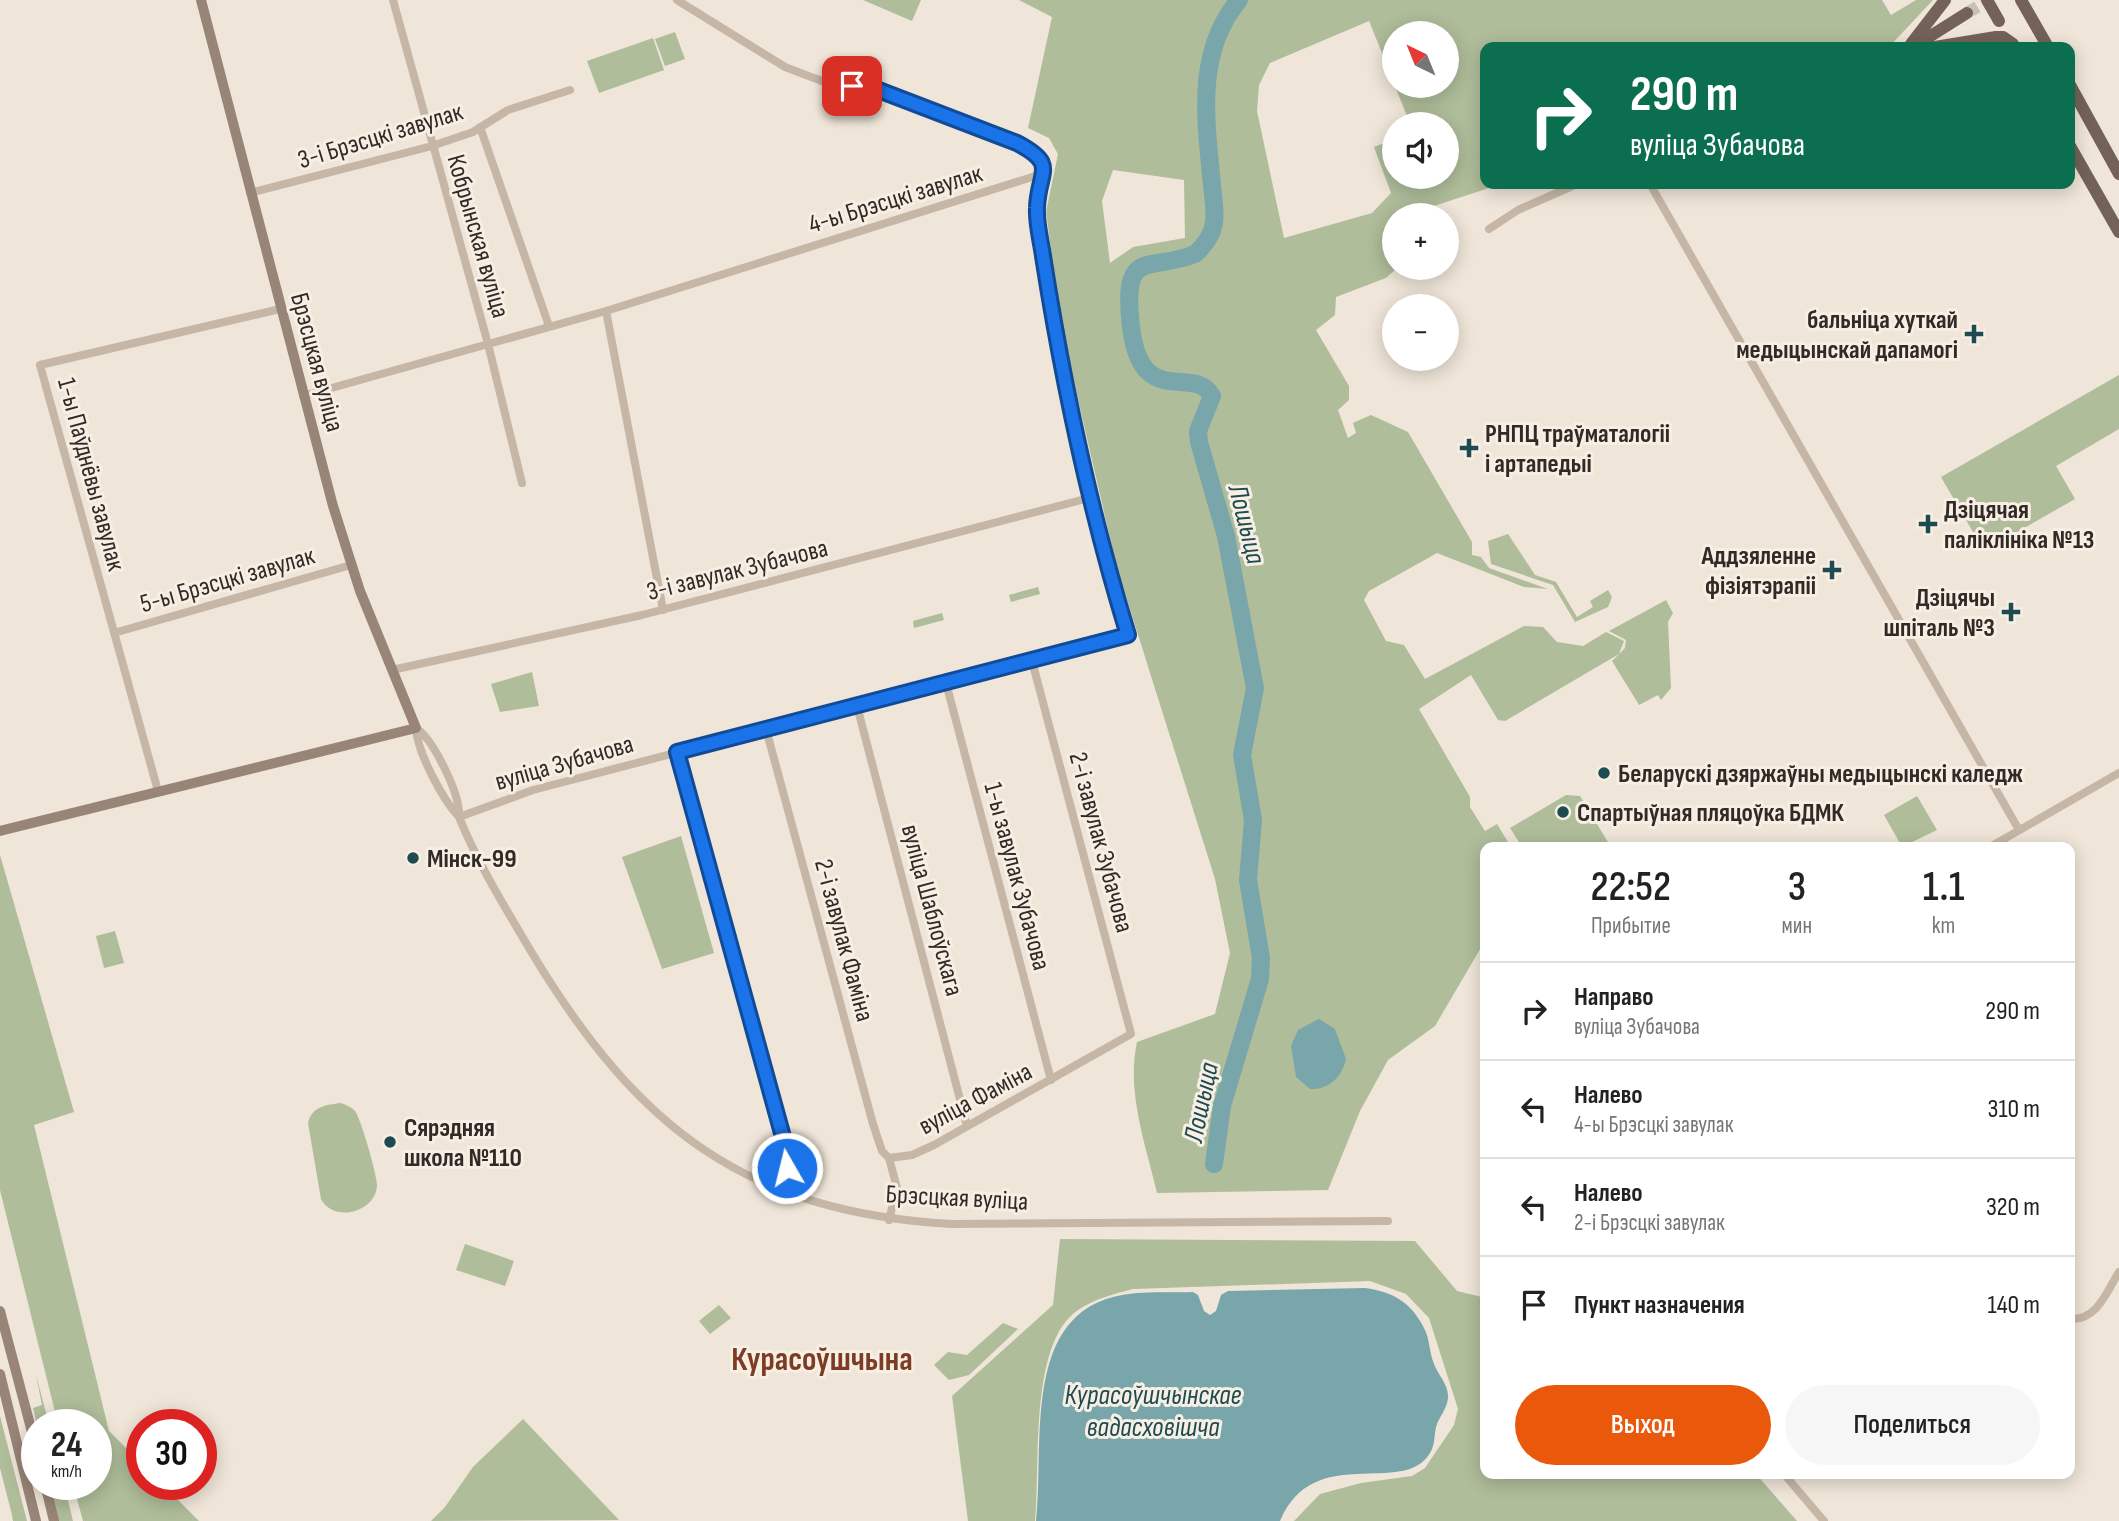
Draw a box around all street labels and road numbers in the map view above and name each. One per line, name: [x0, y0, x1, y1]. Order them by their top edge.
street label: 3-і Брэсцкі завулак: [294, 97, 467, 176]
street label: Кобрынская вуліца: [439, 151, 516, 322]
street label: 4-ы Брэсцкі завулак: [805, 158, 986, 241]
street label: Брэсцкая вуліца: [283, 289, 350, 435]
street label: 1-ы Паўднёвы завулак: [50, 375, 131, 574]
street label: 3-і завулак Зубачова: [644, 533, 831, 608]
street label: 5-ы Брэсцкі завулак: [137, 541, 318, 620]
street label: вуліца Зубачова: [492, 729, 637, 798]
street label: 2-і завулак Зубачова: [1062, 749, 1140, 936]
street label: 1-ы завулак Зубачова: [977, 779, 1057, 974]
street label: вуліца Шаблоўскага: [894, 821, 969, 1000]
street label: 2-і завулак Фаміна: [807, 856, 880, 1025]
street label: вуліца Фаміна: [914, 1057, 1038, 1142]
street label: Брэсцкая вуліца: [885, 1179, 1029, 1218]

